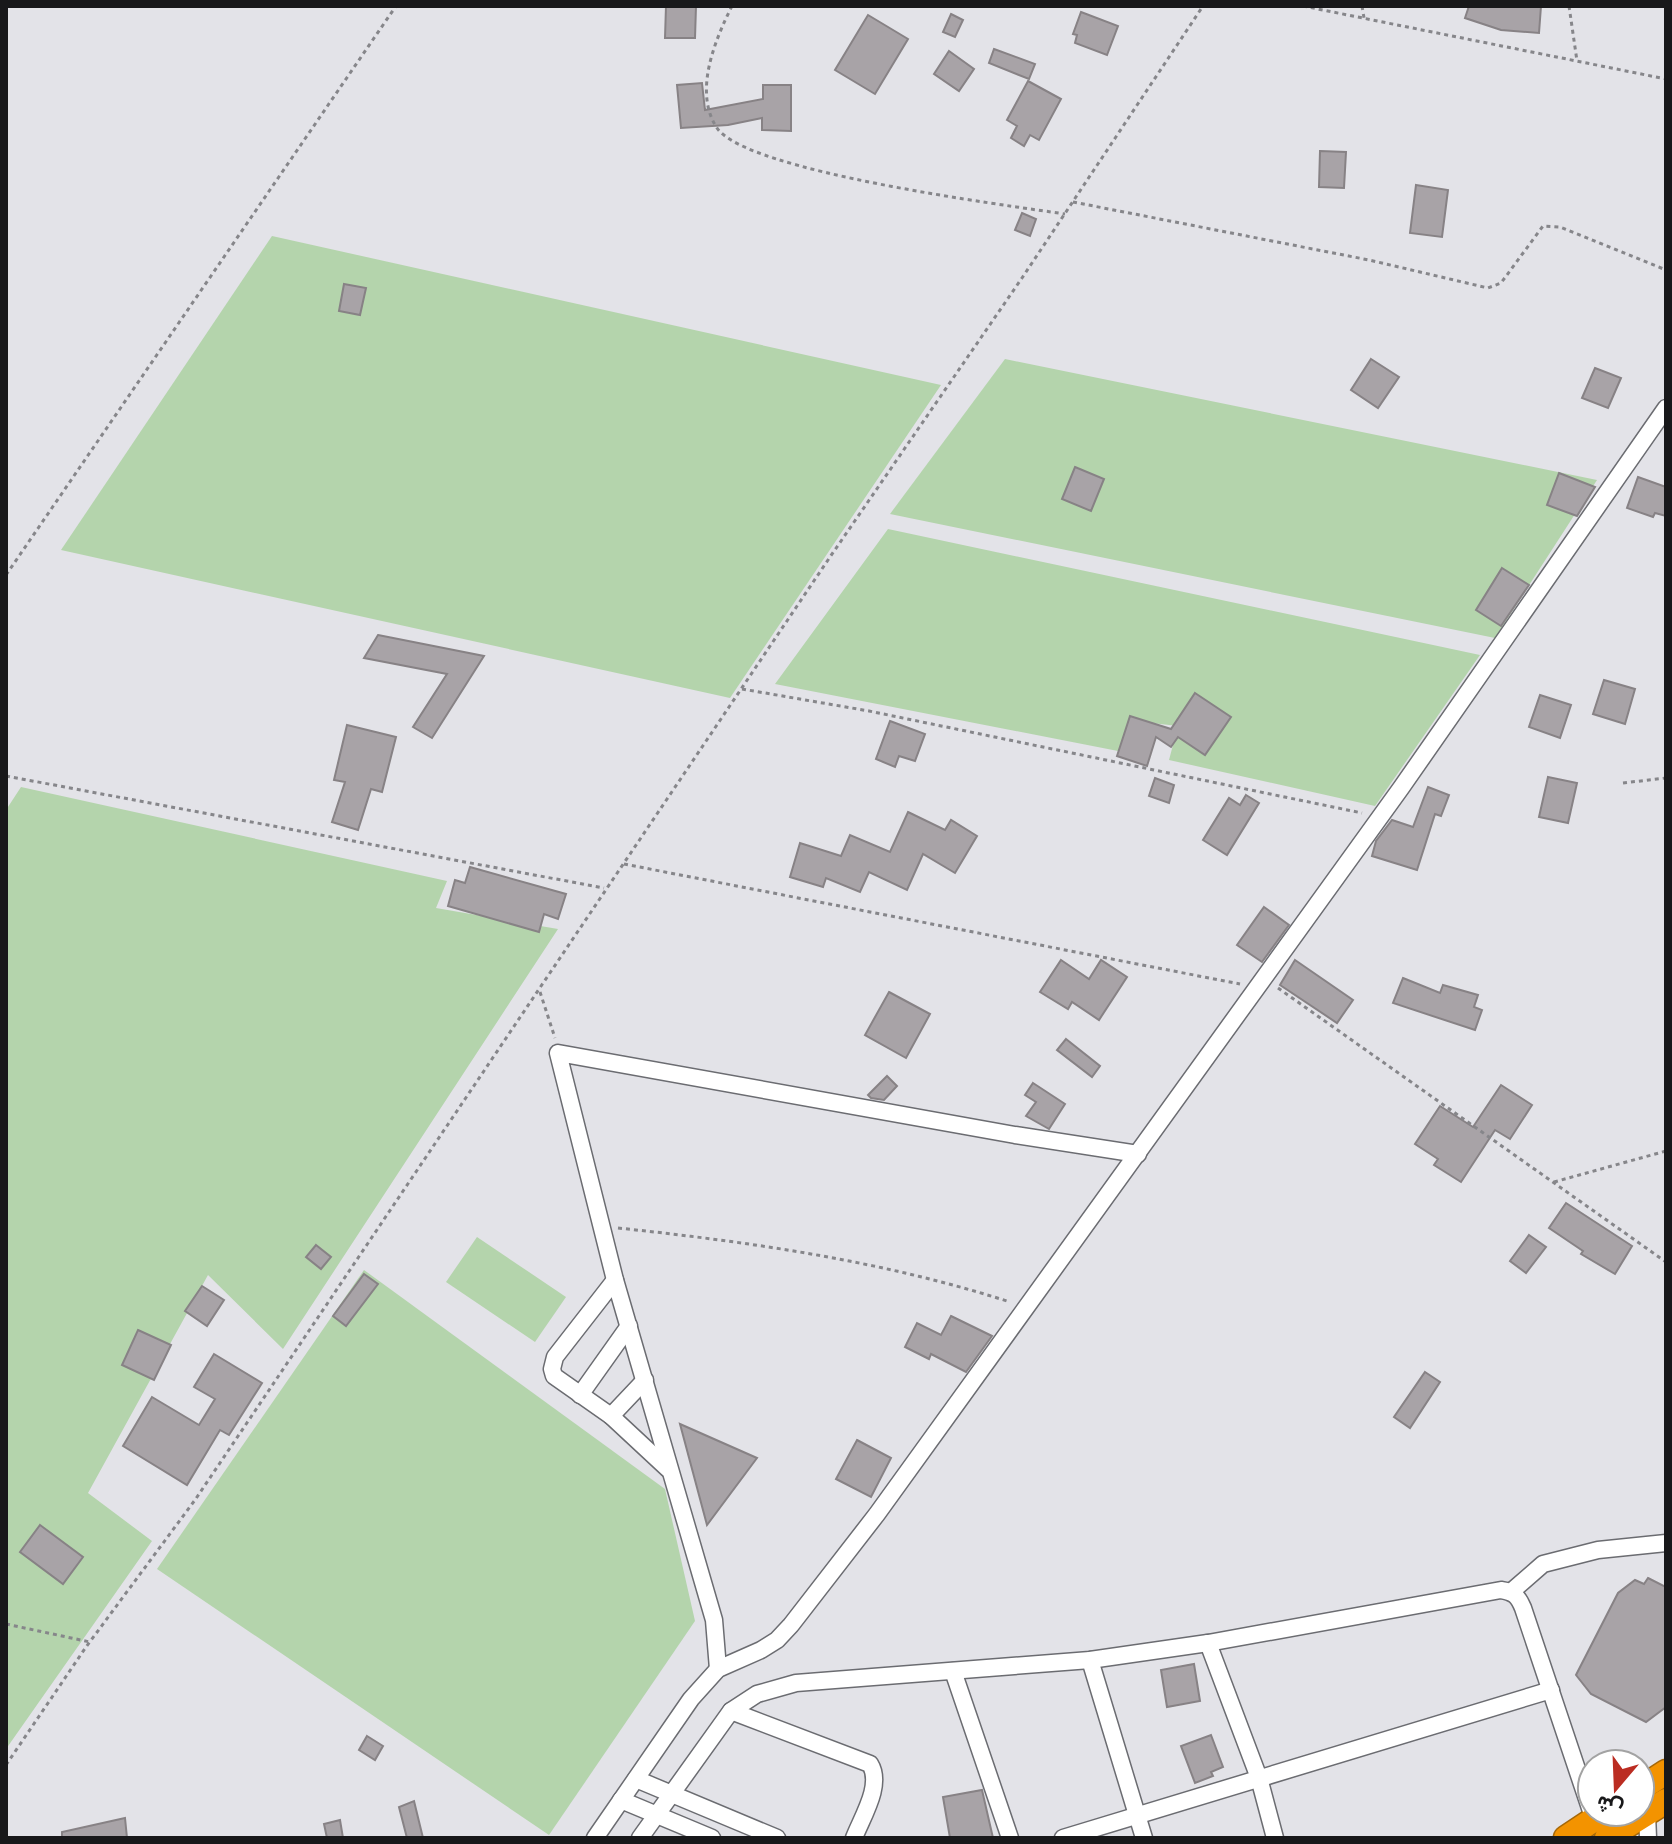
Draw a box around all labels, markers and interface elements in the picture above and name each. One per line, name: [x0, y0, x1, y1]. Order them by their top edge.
north arrow: [1576, 1748, 1656, 1828]
text: ش: [1593, 1789, 1627, 1823]

